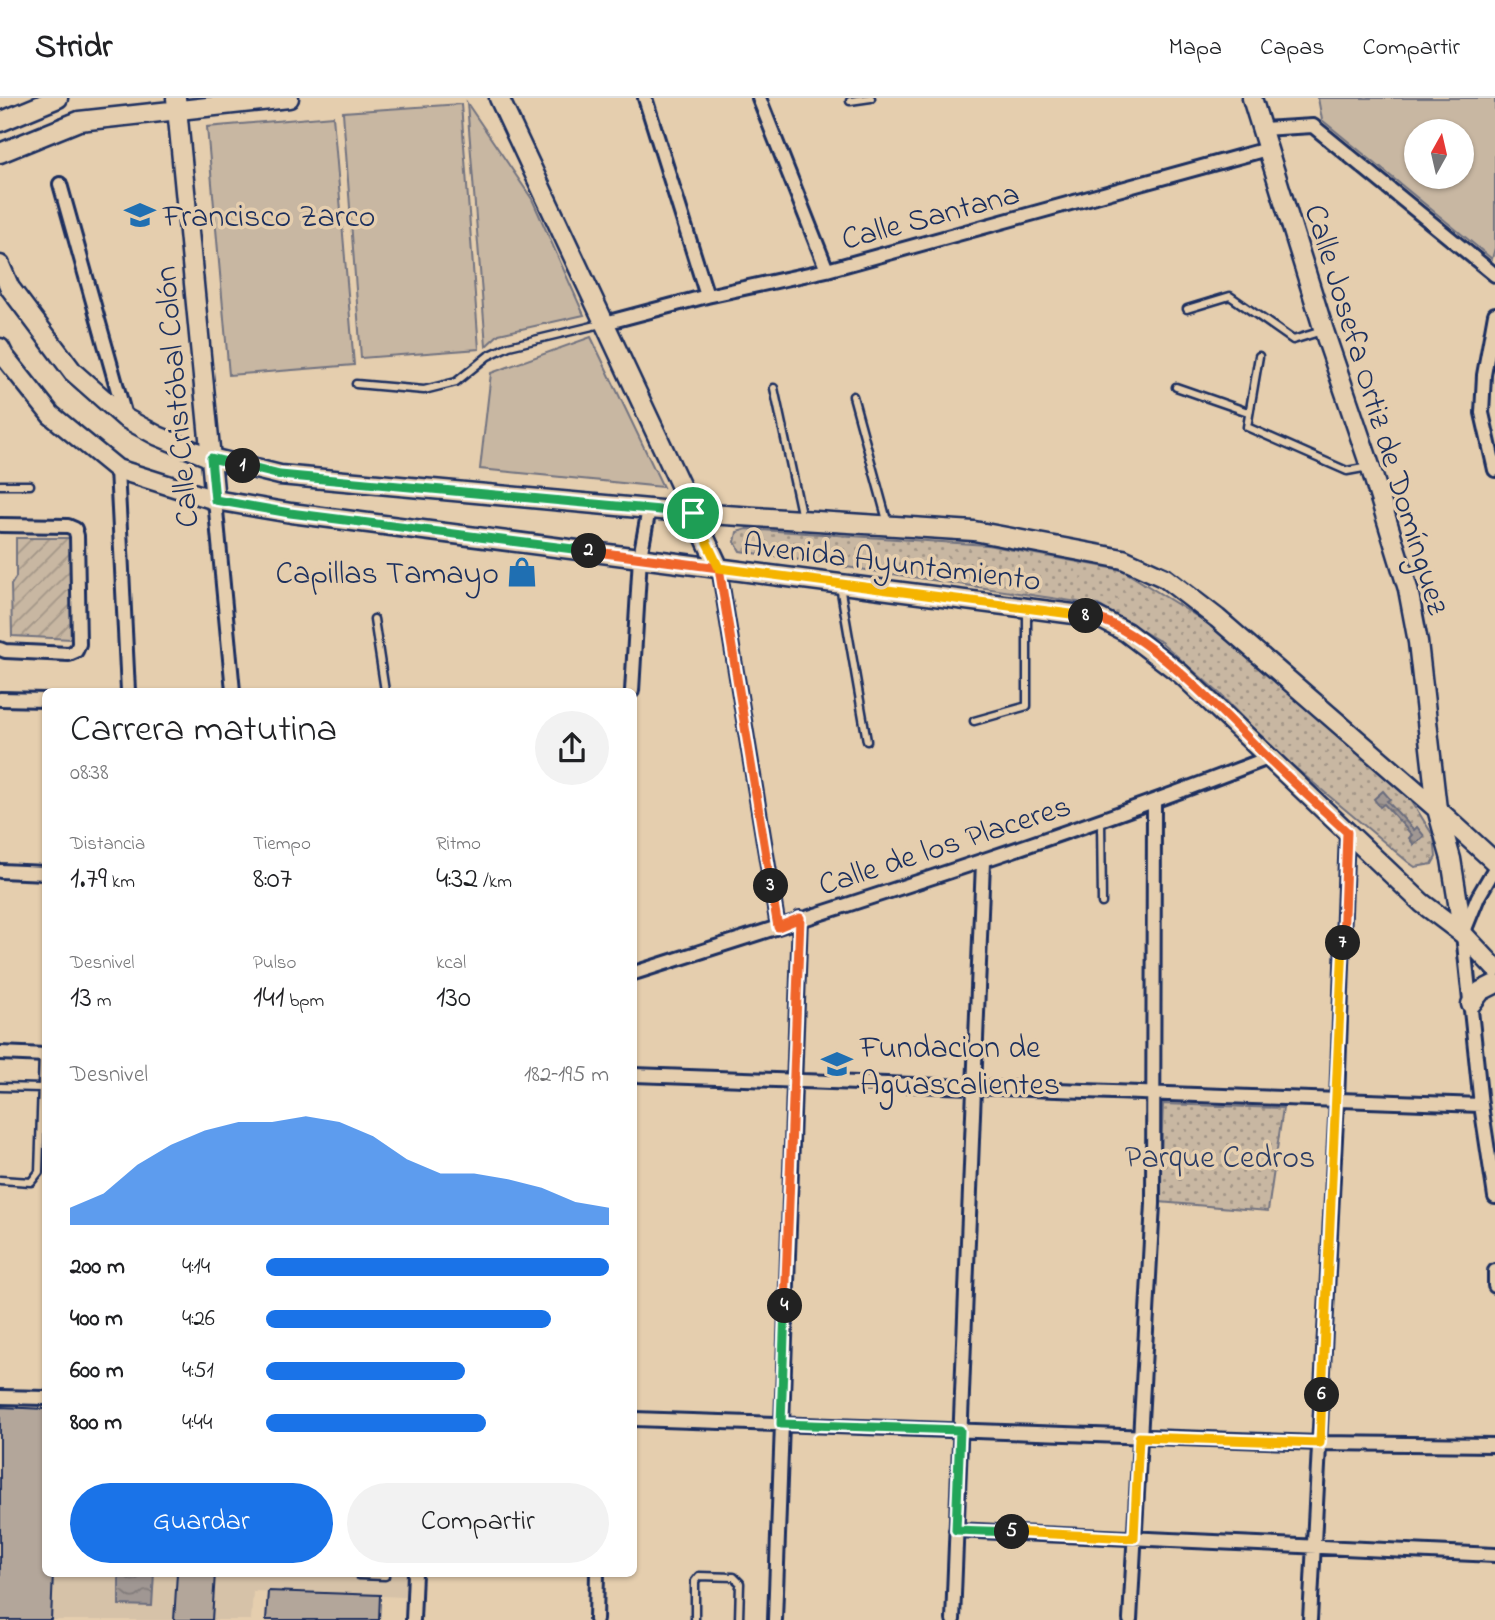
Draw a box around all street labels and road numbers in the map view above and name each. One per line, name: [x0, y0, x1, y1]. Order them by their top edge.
street label: Calle Santana: [837, 172, 1025, 265]
street label: Calle Josefa Ortiz de Domínguez: [1290, 199, 1460, 622]
street label: Calle Cristóbal Colón: [144, 264, 213, 529]
street label: Avenida Ayuntamiento: [740, 523, 1043, 606]
street label: Calle de los Placeres: [813, 784, 1077, 910]

